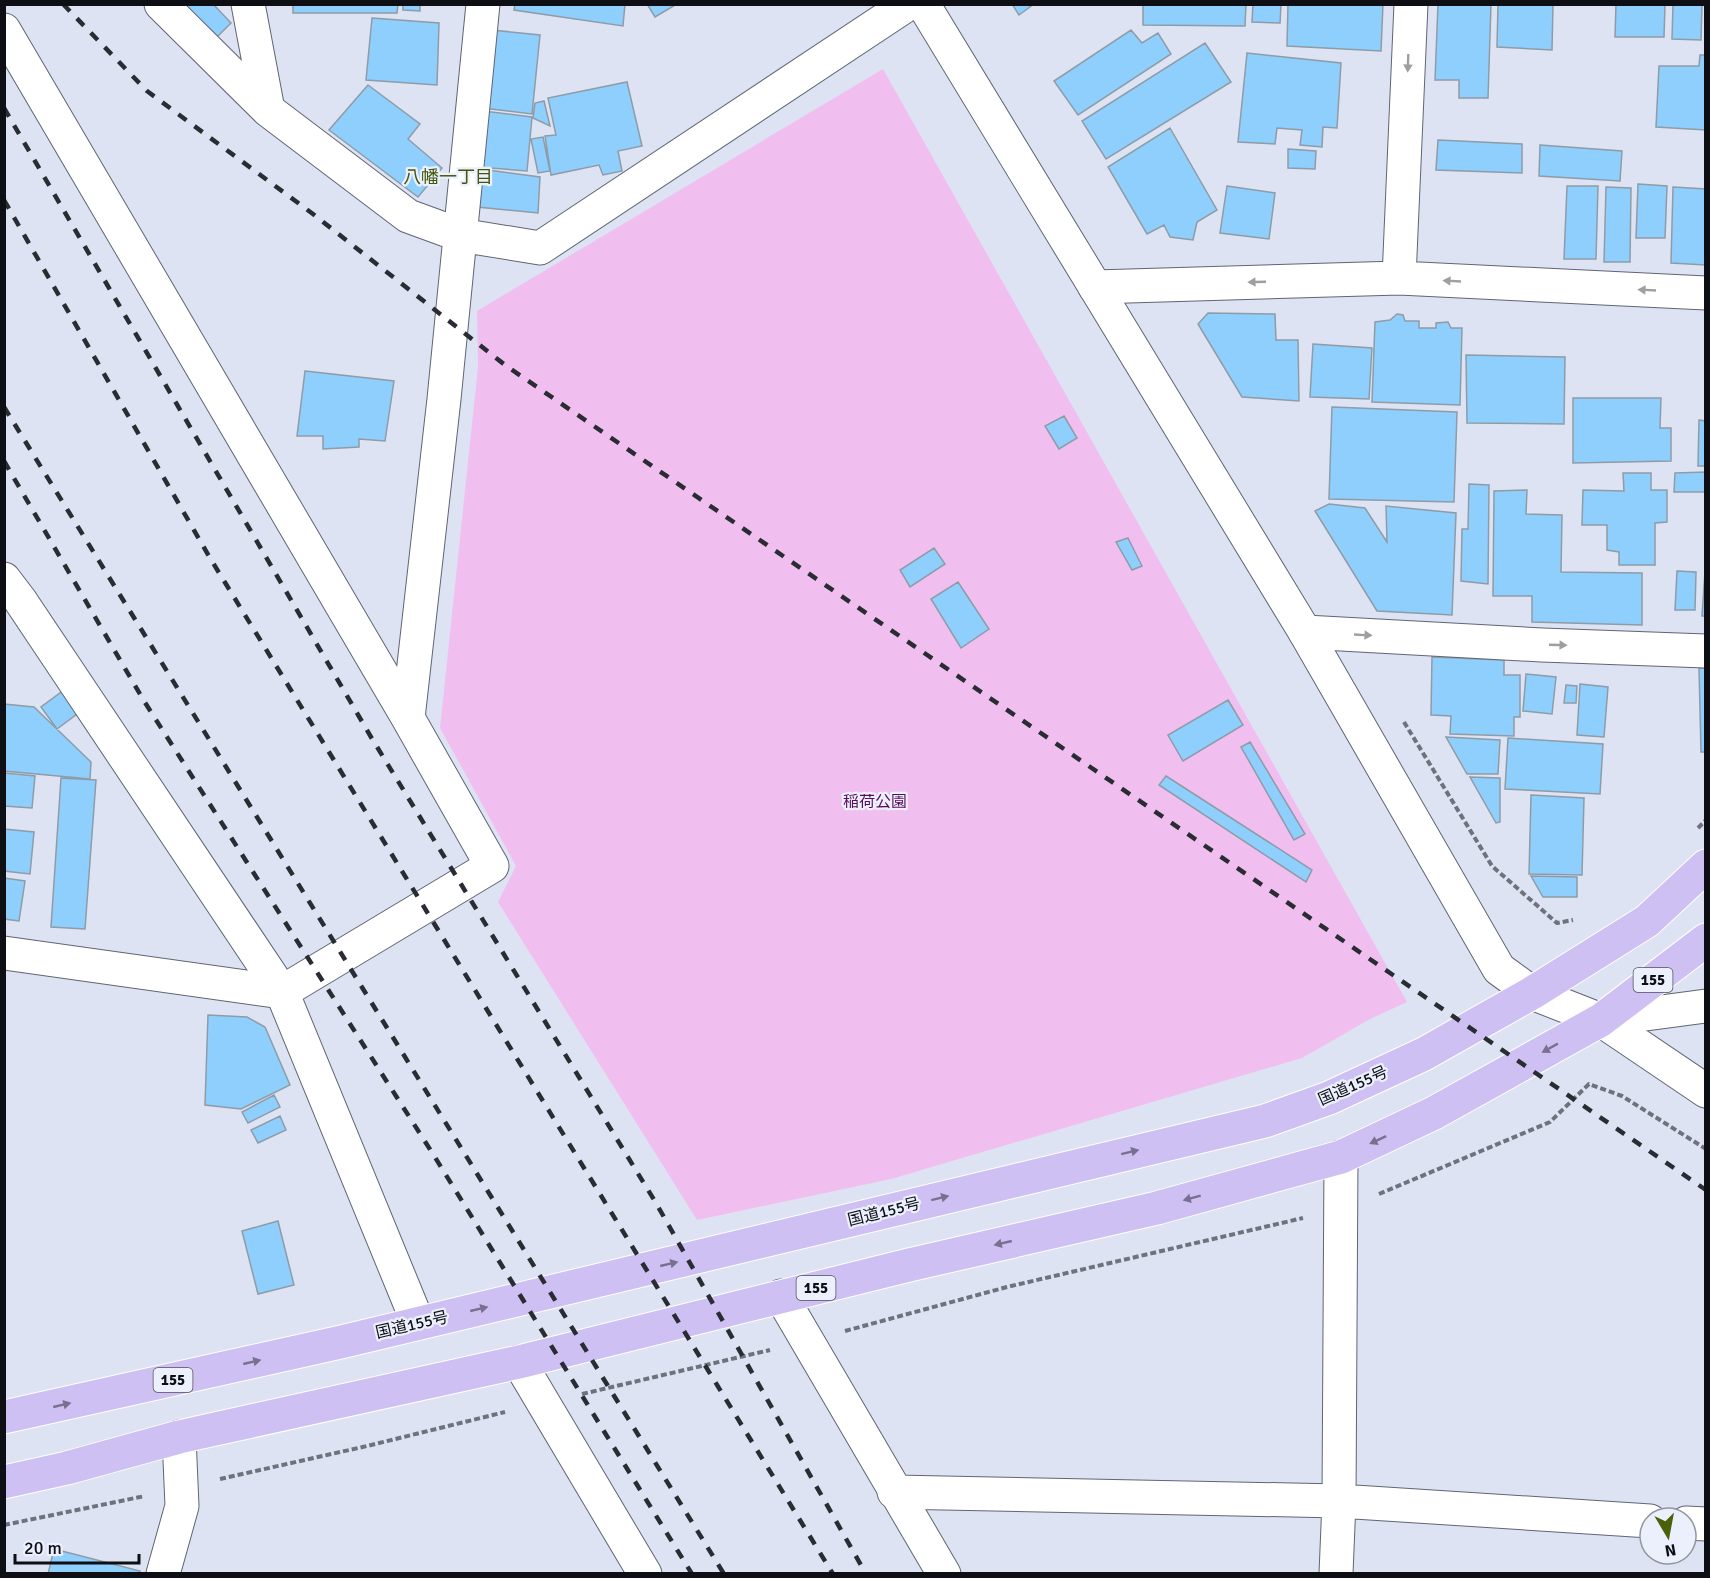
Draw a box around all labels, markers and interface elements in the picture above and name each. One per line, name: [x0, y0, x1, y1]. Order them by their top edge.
one-way arrow: [1404, 53, 1413, 72]
district label: 八幡一丁目: [403, 166, 493, 188]
one-way arrow: [1443, 276, 1462, 285]
one-way arrow: [1248, 277, 1267, 287]
one-way arrow: [1638, 286, 1657, 295]
one-way arrow: [1354, 631, 1373, 640]
one-way arrow: [1548, 641, 1567, 650]
park label: 稲荷公園: [843, 792, 907, 812]
road number: 155: [1634, 968, 1672, 992]
one-way arrow: [1541, 1043, 1558, 1053]
street label: 国道155号: [1315, 1062, 1391, 1110]
one-way arrow: [1370, 1135, 1387, 1144]
one-way arrow: [1121, 1147, 1139, 1157]
street label: 国道155号: [846, 1193, 922, 1231]
one-way arrow: [931, 1193, 950, 1203]
one-way arrow: [1183, 1194, 1201, 1203]
one-way arrow: [993, 1239, 1012, 1249]
one-way arrow: [660, 1258, 678, 1268]
road number: 155: [796, 1276, 836, 1300]
one-way arrow: [470, 1303, 489, 1313]
street label: 国道155号: [374, 1307, 450, 1343]
one-way arrow: [243, 1357, 262, 1366]
road number: 155: [154, 1368, 192, 1392]
one-way arrow: [52, 1399, 71, 1409]
north arrow: [1638, 1506, 1698, 1566]
scale bar: [15, 1527, 140, 1565]
text: 20 m: [24, 1537, 62, 1559]
text: N: [1663, 1539, 1678, 1561]

